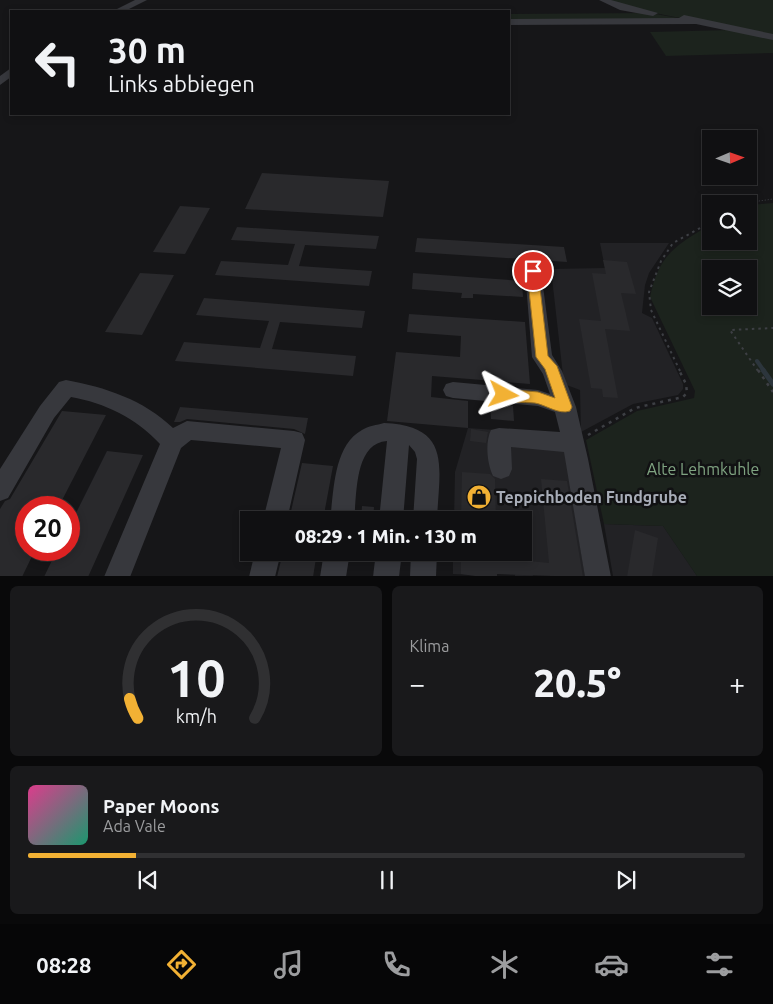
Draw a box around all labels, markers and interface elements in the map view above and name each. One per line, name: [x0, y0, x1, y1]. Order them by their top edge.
icon: left: [25, 30, 90, 95]
text: 30 m: [108, 30, 186, 70]
text: Links abbiegen: [108, 71, 255, 96]
north arrow: [702, 130, 758, 185]
map controls: [702, 130, 757, 315]
button: search: [702, 195, 757, 250]
pin: [512, 250, 554, 292]
icon: arrive: [519, 257, 547, 285]
button: layers: [702, 260, 757, 315]
position arrow: [477, 368, 529, 420]
park label: Alte Lehmkuhle: [647, 460, 759, 478]
shop icon: Teppichboden Fundgrube: [466, 484, 492, 510]
place label: Teppichboden Fundgrube: [496, 488, 687, 506]
speed limit sign: 20: [15, 496, 80, 561]
text: 08:29 · 1 Min. · 130 m: [295, 525, 477, 547]
text: Klima: [410, 637, 449, 655]
text: 10: [166, 649, 225, 707]
text: 20.5°: [534, 662, 621, 704]
text: −: [410, 668, 425, 699]
text: +: [729, 668, 745, 699]
text: km/h: [175, 706, 216, 726]
text: Paper Moons: [103, 795, 220, 817]
text: Ada Vale: [103, 817, 166, 835]
icon: previous: [134, 866, 162, 894]
icon: pause: [373, 866, 401, 894]
icon: next: [612, 866, 640, 894]
icon: directions: [164, 947, 199, 982]
icon: music: [271, 947, 306, 982]
icon: phone: [379, 947, 414, 982]
icon: climate: [487, 947, 522, 982]
icon: car: [594, 947, 629, 982]
icon: filters: [702, 947, 737, 982]
text: 08:28: [36, 952, 91, 977]

